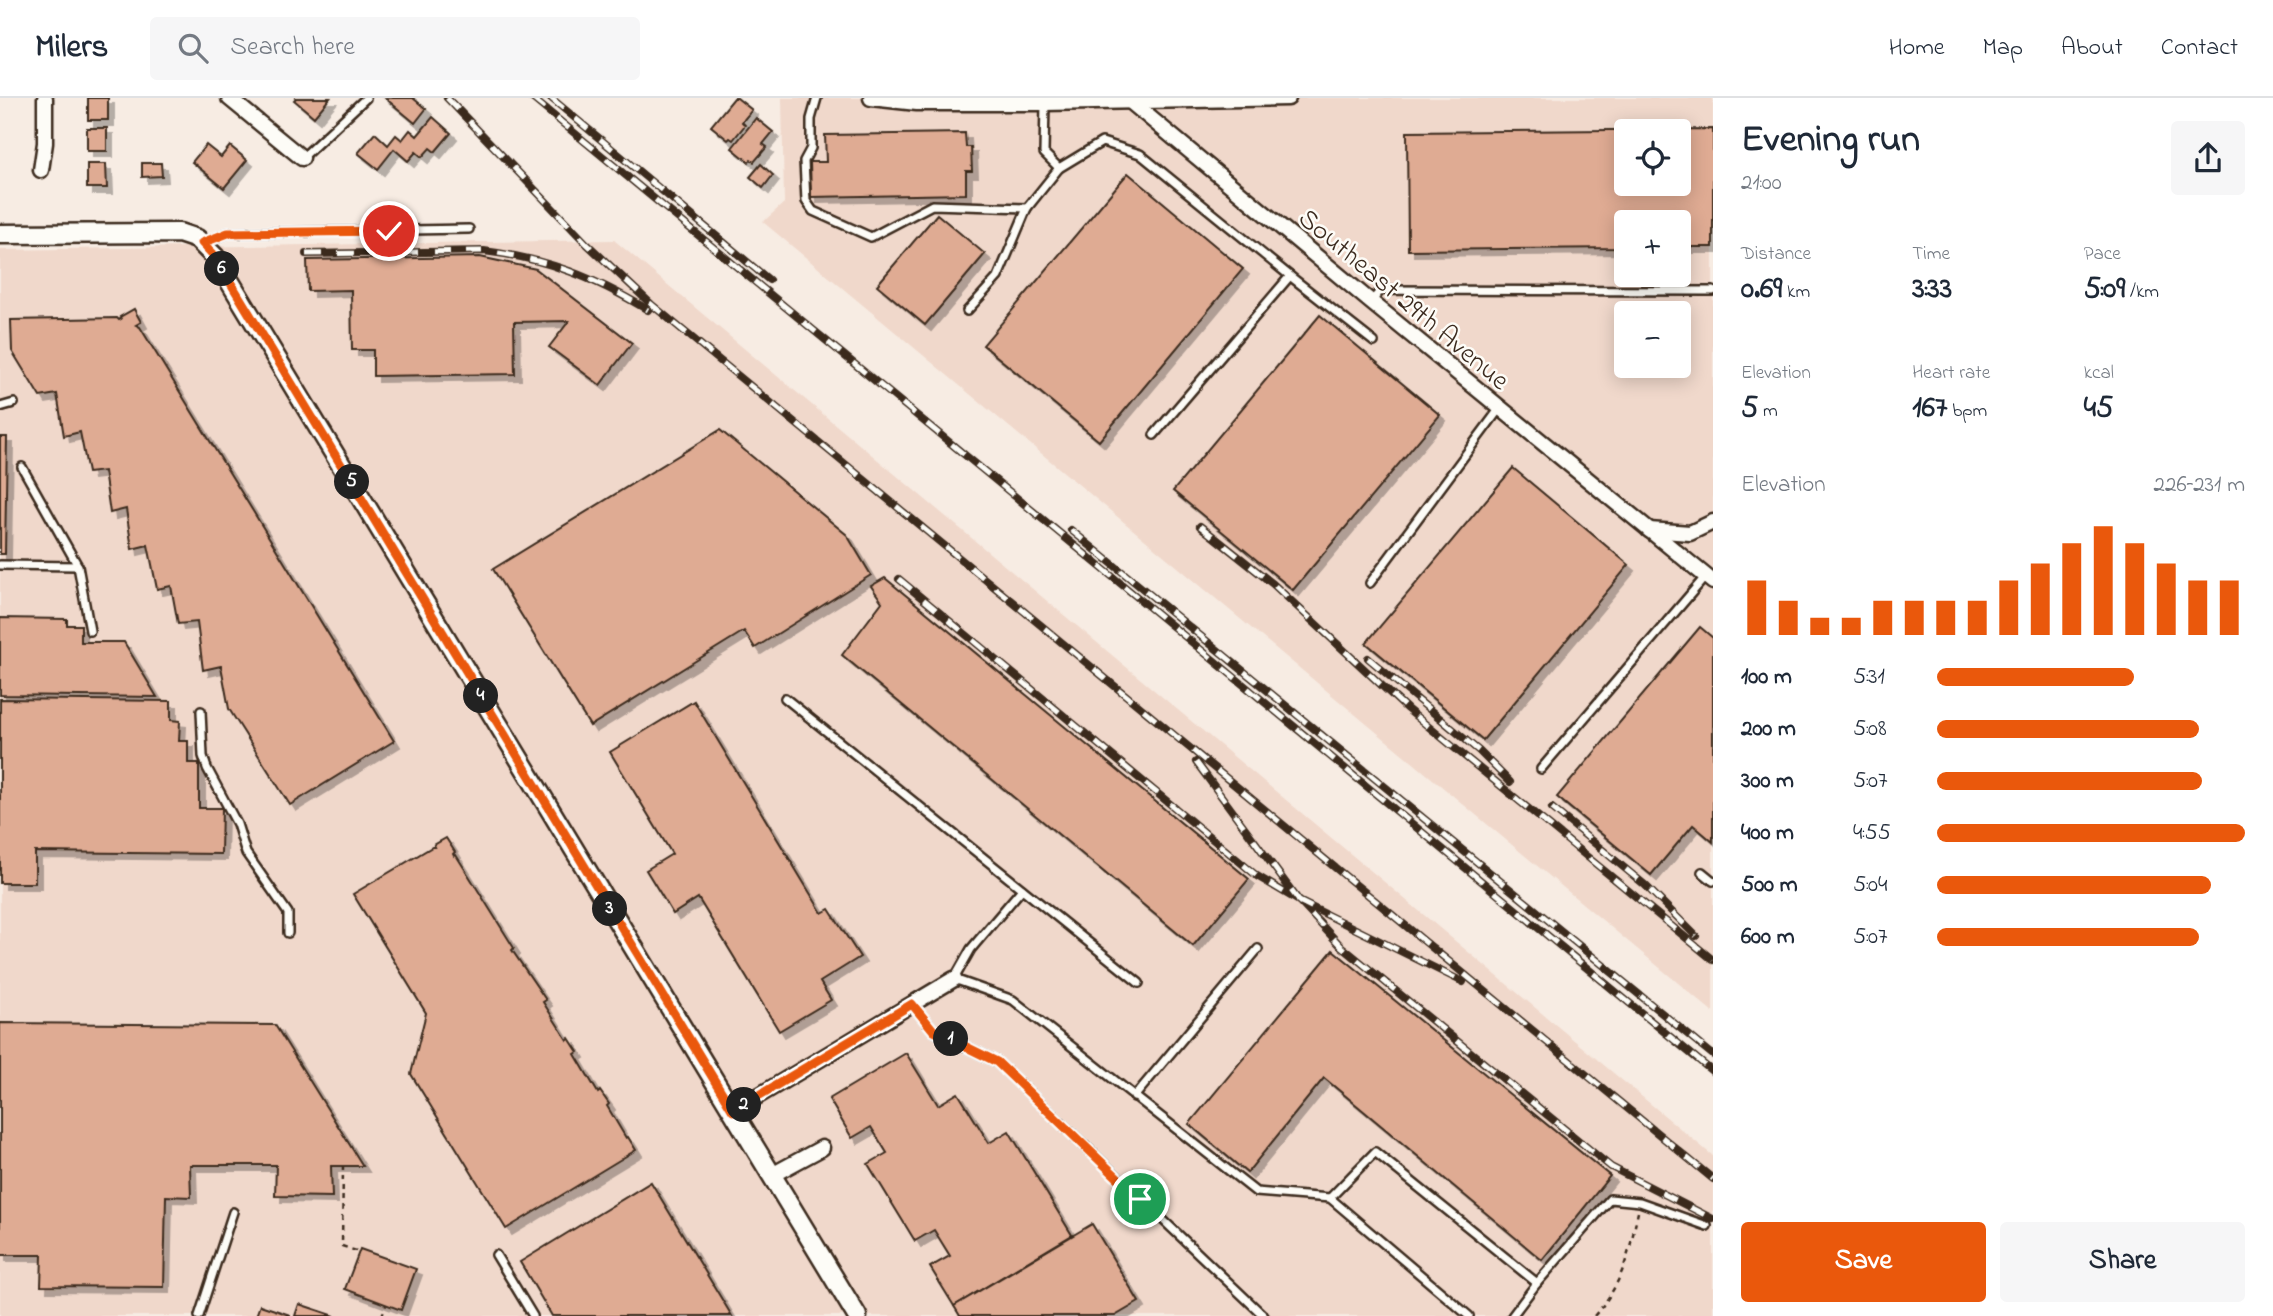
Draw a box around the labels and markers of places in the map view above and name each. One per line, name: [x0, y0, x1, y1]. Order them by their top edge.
pin: [359, 201, 419, 261]
pin: 6: [204, 252, 240, 286]
pin: 5: [334, 464, 370, 500]
pin: 4: [463, 678, 498, 714]
pin: 3: [592, 892, 628, 926]
pin: 1: [934, 1021, 968, 1056]
pin: 2: [726, 1088, 762, 1122]
pin: [1110, 1169, 1170, 1229]

